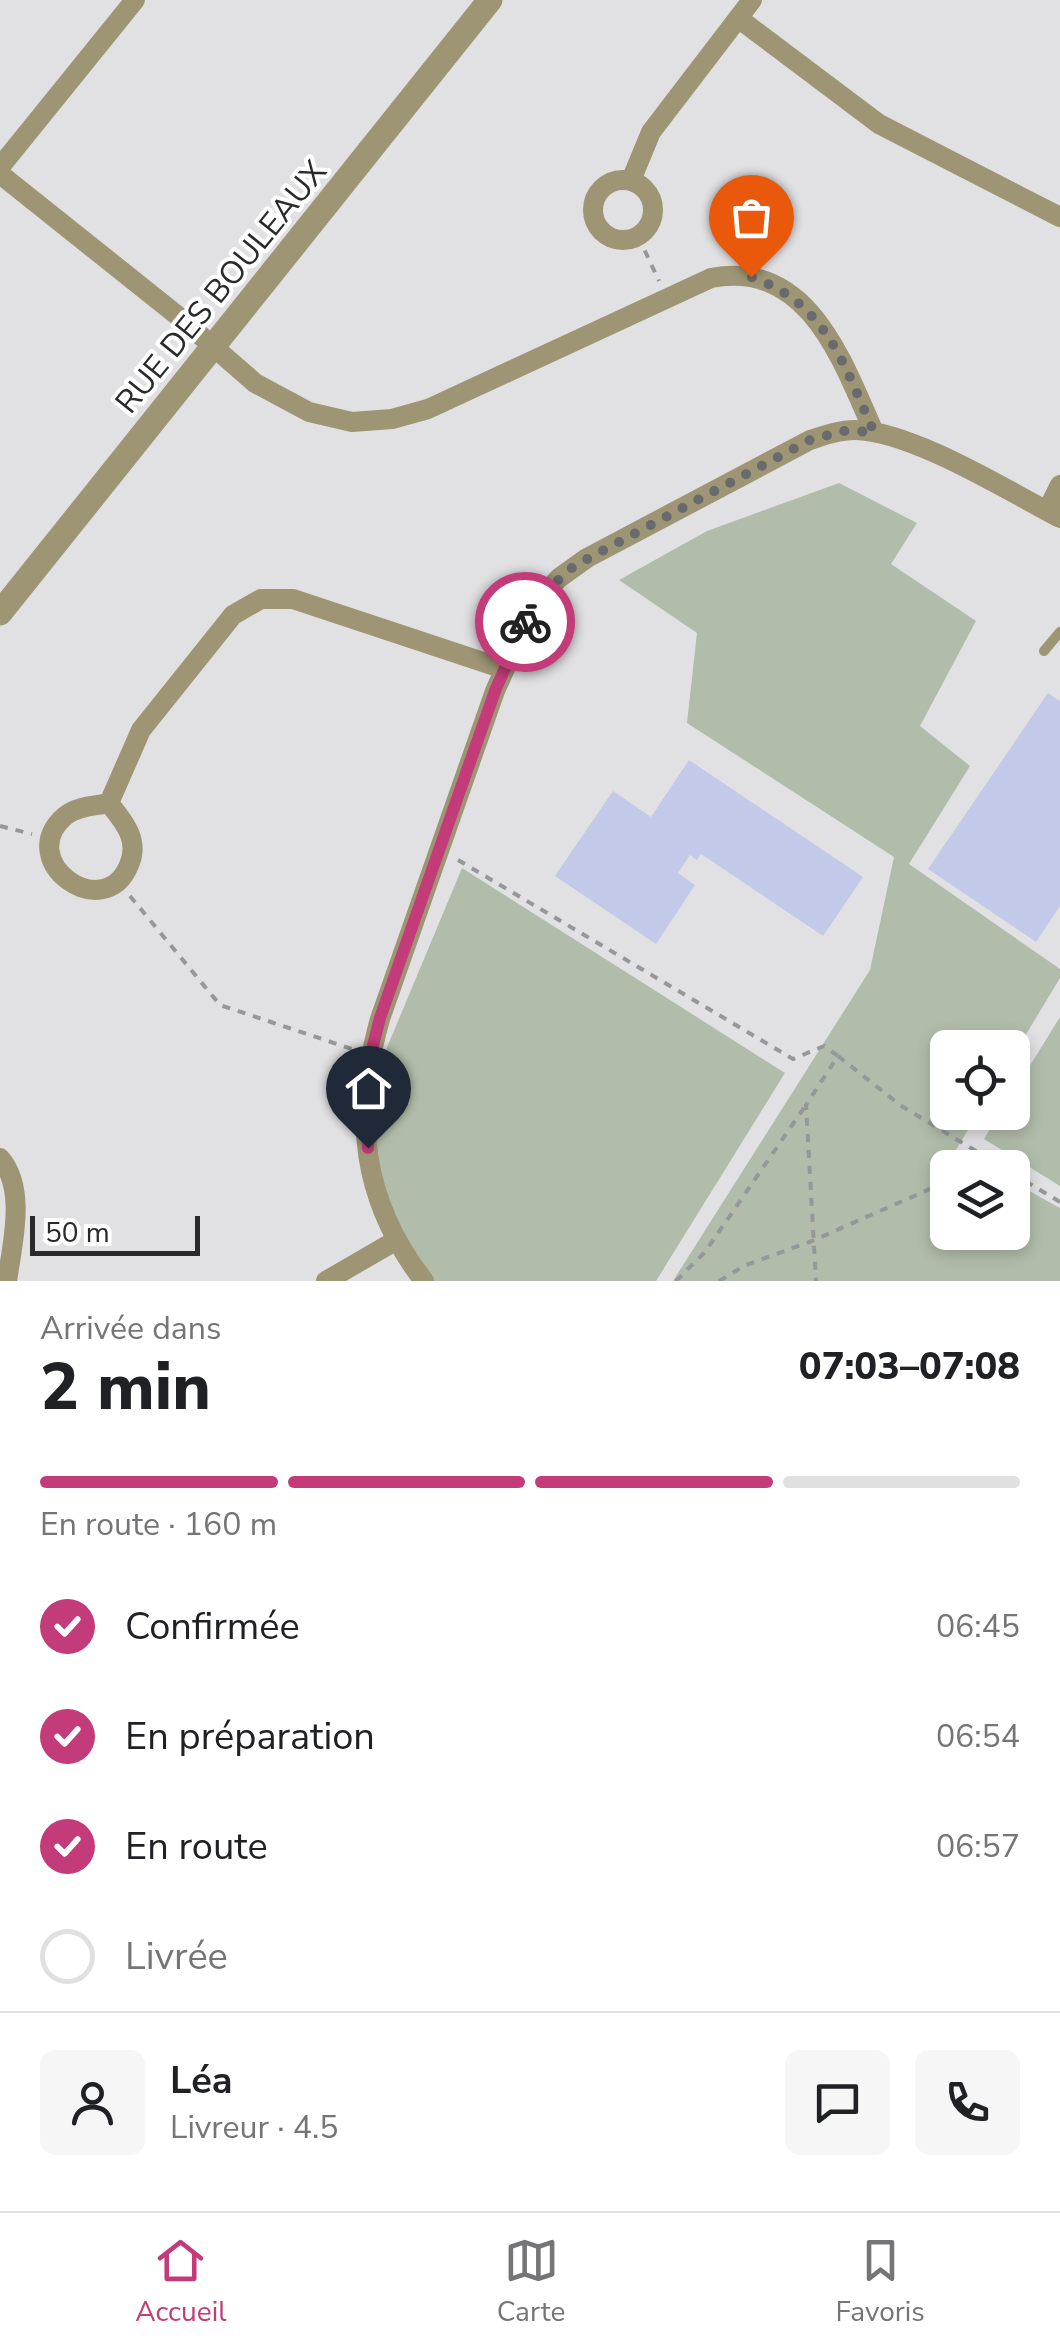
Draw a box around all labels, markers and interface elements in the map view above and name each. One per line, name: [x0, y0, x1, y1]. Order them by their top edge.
street label: RUE DES BOULEAUX: [106, 151, 337, 422]
pin: [709, 175, 794, 278]
icon: bag: [724, 190, 779, 245]
courier: [475, 572, 575, 672]
icon: bike: [498, 595, 553, 650]
map controls: [930, 1030, 1030, 1250]
button: locate: [930, 1030, 1030, 1130]
pin: [326, 1046, 411, 1149]
icon: home: [341, 1061, 396, 1116]
button: layers: [930, 1150, 1030, 1250]
scale bar: [30, 1211, 200, 1256]
text: 50 m: [45, 1214, 110, 1252]
text: Arrivée dans: [40, 1307, 221, 1350]
text: 07:03–07:08: [799, 1341, 1020, 1392]
text: 2 min: [40, 1343, 211, 1432]
text: En route · 160 m: [40, 1503, 277, 1546]
icon: check: [40, 1599, 95, 1654]
text: Confirmée: [125, 1601, 300, 1652]
text: 06:45: [936, 1605, 1020, 1648]
icon: check: [40, 1709, 95, 1764]
text: En préparation: [125, 1711, 375, 1762]
text: 06:54: [936, 1715, 1020, 1758]
icon: check: [40, 1819, 95, 1874]
text: En route: [125, 1821, 268, 1872]
text: 06:57: [936, 1825, 1020, 1868]
text: Livrée: [125, 1931, 228, 1982]
button: person: [40, 2050, 145, 2155]
button: chat: [785, 2050, 890, 2155]
button: phone: [915, 2050, 1020, 2155]
text: Léa: [170, 2055, 233, 2106]
text: Livreur · 4.5: [170, 2106, 338, 2149]
tab: Accueil: [135, 2233, 226, 2331]
tab: Carte: [497, 2233, 565, 2331]
tab: Favoris: [836, 2233, 925, 2331]

